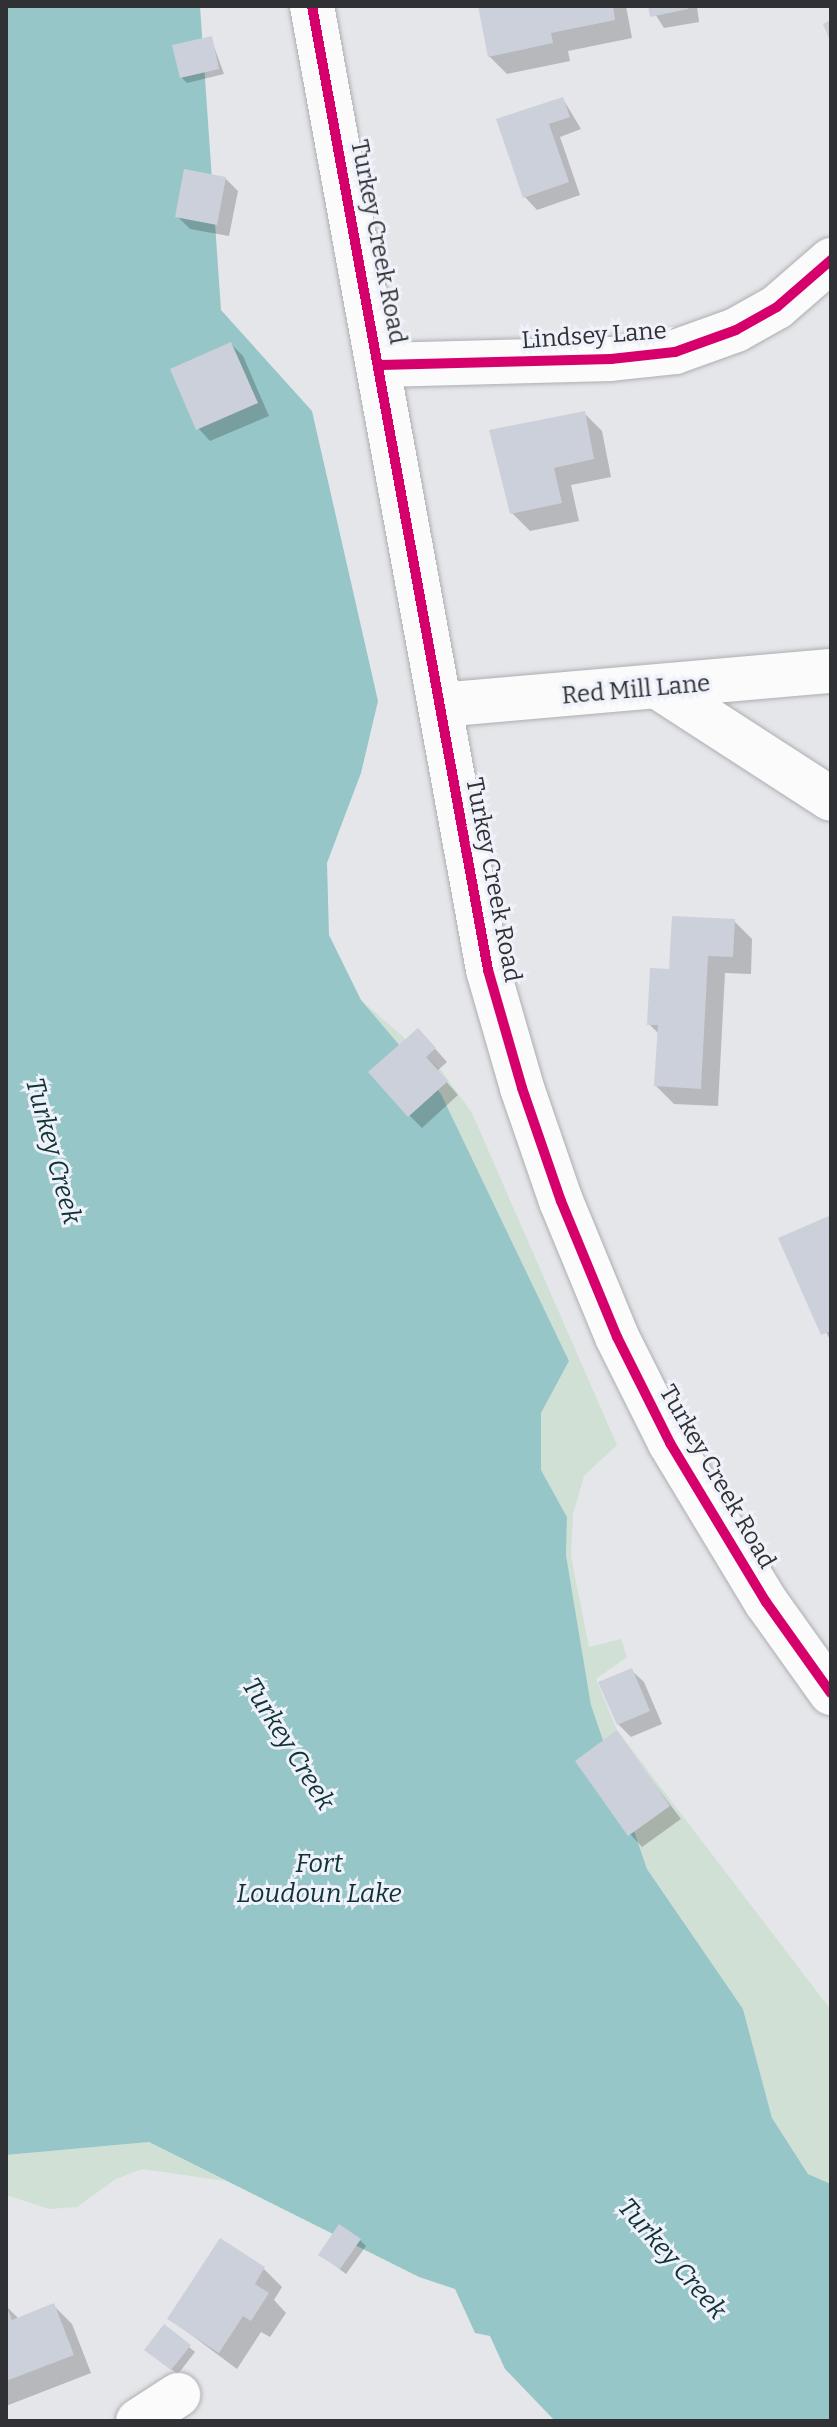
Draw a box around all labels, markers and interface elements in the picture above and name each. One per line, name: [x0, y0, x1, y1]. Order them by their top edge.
street label: Turkey Creek Road: [344, 137, 412, 347]
street label: Lindsey Lane: [520, 317, 668, 355]
street label: Red Mill Lane: [561, 669, 711, 711]
street label: Turkey Creek Road: [459, 775, 527, 985]
water label: Turkey Creek: [19, 1075, 87, 1227]
street label: Turkey Creek Road: [653, 1380, 781, 1574]
water label: Turkey Creek: [235, 1672, 341, 1816]
water label: Fort Loudoun Lake: [237, 1848, 401, 1910]
water label: Turkey Creek: [611, 2192, 733, 2326]

